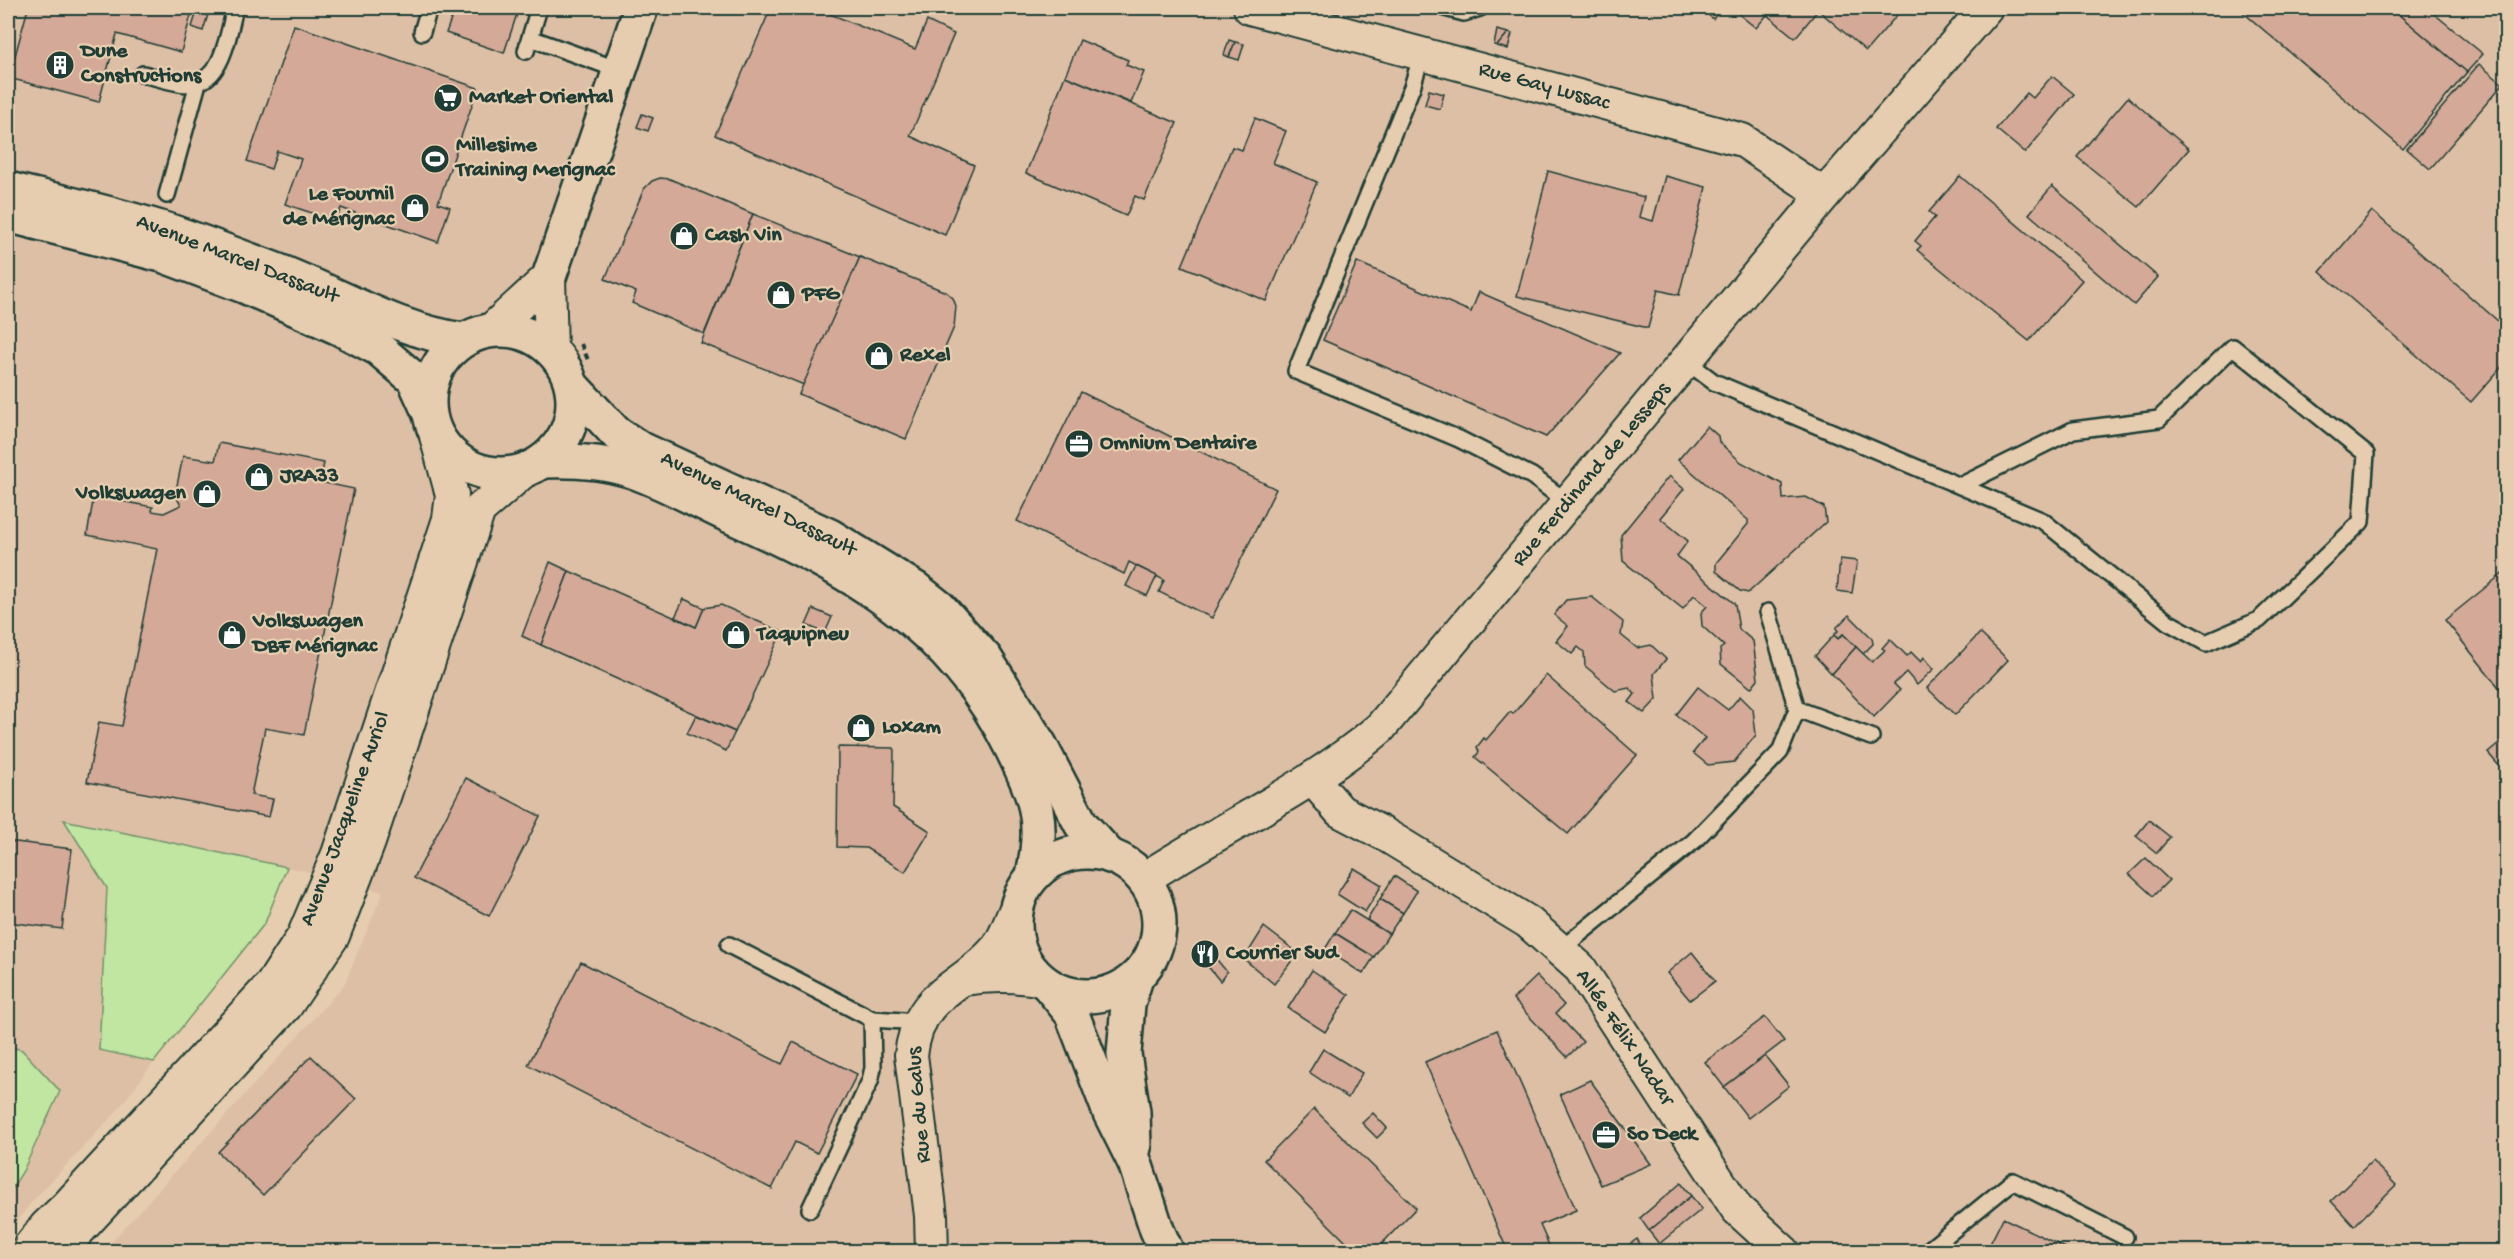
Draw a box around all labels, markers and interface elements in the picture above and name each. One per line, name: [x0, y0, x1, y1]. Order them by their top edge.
place label: Dune Constructions: [79, 39, 203, 90]
building icon: Dune Constructions: [44, 49, 76, 81]
street label: Rue Gay Lussac: [1476, 57, 1614, 117]
supermarket icon: Market Oriental: [432, 82, 464, 114]
place label: Market Oriental: [469, 85, 613, 111]
place label: Millesime Training Merignac: [454, 133, 616, 184]
sports icon: Millesime Training Merignac: [419, 143, 451, 175]
place label: Le Fournil de Mérignac: [283, 182, 396, 233]
shop icon: Le Fournil de Mérignac: [399, 192, 431, 224]
street label: Avenue Marcel Dassault: [132, 209, 344, 311]
shop icon: Cash Vin: [668, 220, 700, 252]
place label: Cash Vin: [704, 223, 782, 249]
shop icon: PFG: [765, 279, 797, 311]
place label: PFG: [801, 282, 840, 308]
shop icon: Rexel: [863, 340, 895, 372]
place label: Rexel: [899, 343, 951, 369]
street label: Rue Ferdinand de Lesseps: [1507, 377, 1677, 573]
office icon: Omnium Dentaire: [1063, 428, 1095, 460]
place label: Omnium Dentaire: [1100, 431, 1257, 457]
street label: Avenue Marcel Dassault: [656, 446, 862, 565]
shop icon: JRA33: [243, 461, 275, 493]
place label: JRA33: [279, 464, 339, 490]
shop icon: Volkswagen: [191, 478, 223, 510]
place label: Volkswagen: [75, 481, 187, 507]
place label: Volkswagen DBF Mérignac: [251, 609, 378, 660]
shop icon: Volkswagen DBF Mérignac: [216, 619, 248, 651]
shop icon: Taquipneu: [720, 619, 752, 651]
place label: Taquipneu: [755, 622, 850, 648]
street label: Avenue Jacqueline Auriol: [295, 708, 397, 930]
shop icon: Loxam: [845, 712, 877, 744]
place label: Loxam: [882, 715, 941, 741]
restaurant icon: Courrier Sud: [1189, 938, 1221, 970]
place label: Courrier Sud: [1225, 941, 1340, 967]
street label: Allée Félix Nadar: [1569, 965, 1680, 1113]
street label: Rue du Galus: [902, 1045, 938, 1164]
office icon: So Deck: [1590, 1119, 1622, 1151]
place label: So Deck: [1627, 1122, 1699, 1148]

